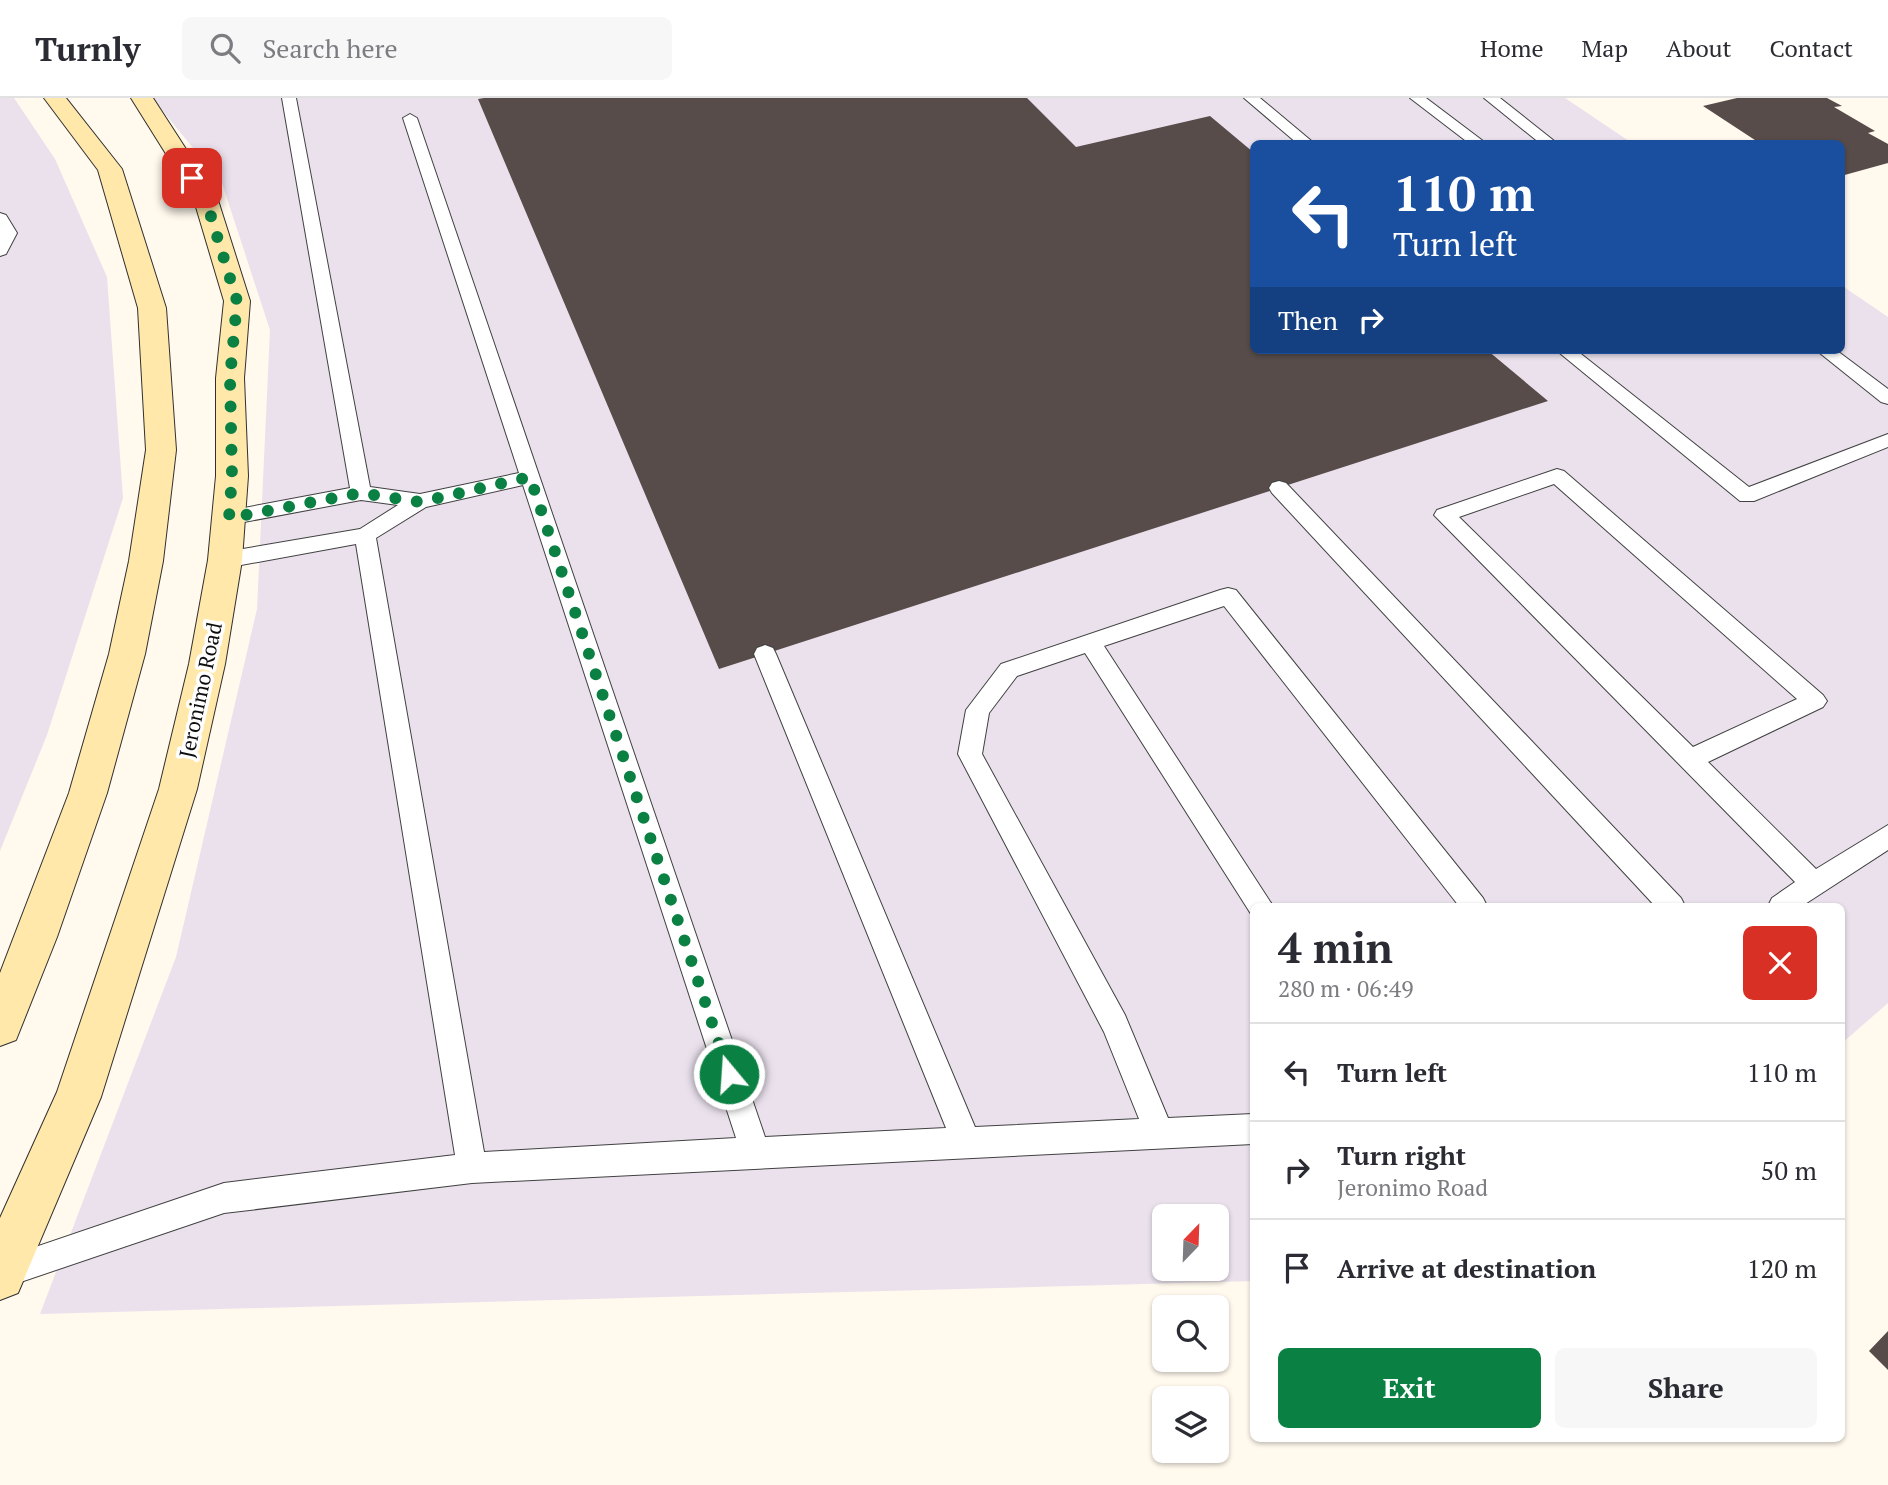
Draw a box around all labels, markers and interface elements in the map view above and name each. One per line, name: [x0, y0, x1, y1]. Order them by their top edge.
search box: [182, 17, 672, 80]
text: Turnly: [35, 27, 140, 70]
icon: search: [206, 29, 244, 67]
text: Search here: [262, 31, 398, 65]
text: Home: [1480, 32, 1544, 64]
text: Map: [1582, 32, 1628, 64]
text: About: [1666, 32, 1732, 64]
text: Contact: [1770, 32, 1853, 64]
pin: [162, 148, 222, 208]
icon: arrive: [173, 159, 211, 197]
text: 110 m: [1393, 160, 1535, 225]
icon: left: [1278, 168, 1369, 259]
text: Turn left: [1393, 223, 1517, 265]
icon: right: [1352, 301, 1390, 339]
text: Then: [1278, 303, 1338, 337]
street label: Jeronimo Road: [172, 619, 228, 760]
text: 4 min: [1278, 919, 1393, 975]
button: close: [1743, 926, 1817, 1000]
text: 280 m · 06:49: [1278, 973, 1413, 1004]
position arrow: [692, 1037, 766, 1111]
icon: left: [1278, 1053, 1316, 1091]
text: Turn left: [1337, 1055, 1447, 1089]
text: 110 m: [1747, 1055, 1817, 1089]
text: Turn right: [1337, 1138, 1466, 1172]
icon: right: [1278, 1151, 1316, 1189]
text: 50 m: [1761, 1153, 1817, 1187]
text: Jeronimo Road: [1337, 1172, 1488, 1203]
north arrow: [1152, 1204, 1228, 1281]
map controls: [1152, 1204, 1229, 1463]
icon: arrive: [1278, 1249, 1316, 1287]
text: Arrive at destination: [1337, 1251, 1596, 1285]
text: 120 m: [1747, 1251, 1817, 1285]
button: search: [1152, 1295, 1229, 1372]
button: Exit: [1278, 1348, 1541, 1428]
button: Share: [1555, 1348, 1817, 1428]
button: layers: [1152, 1386, 1229, 1463]

